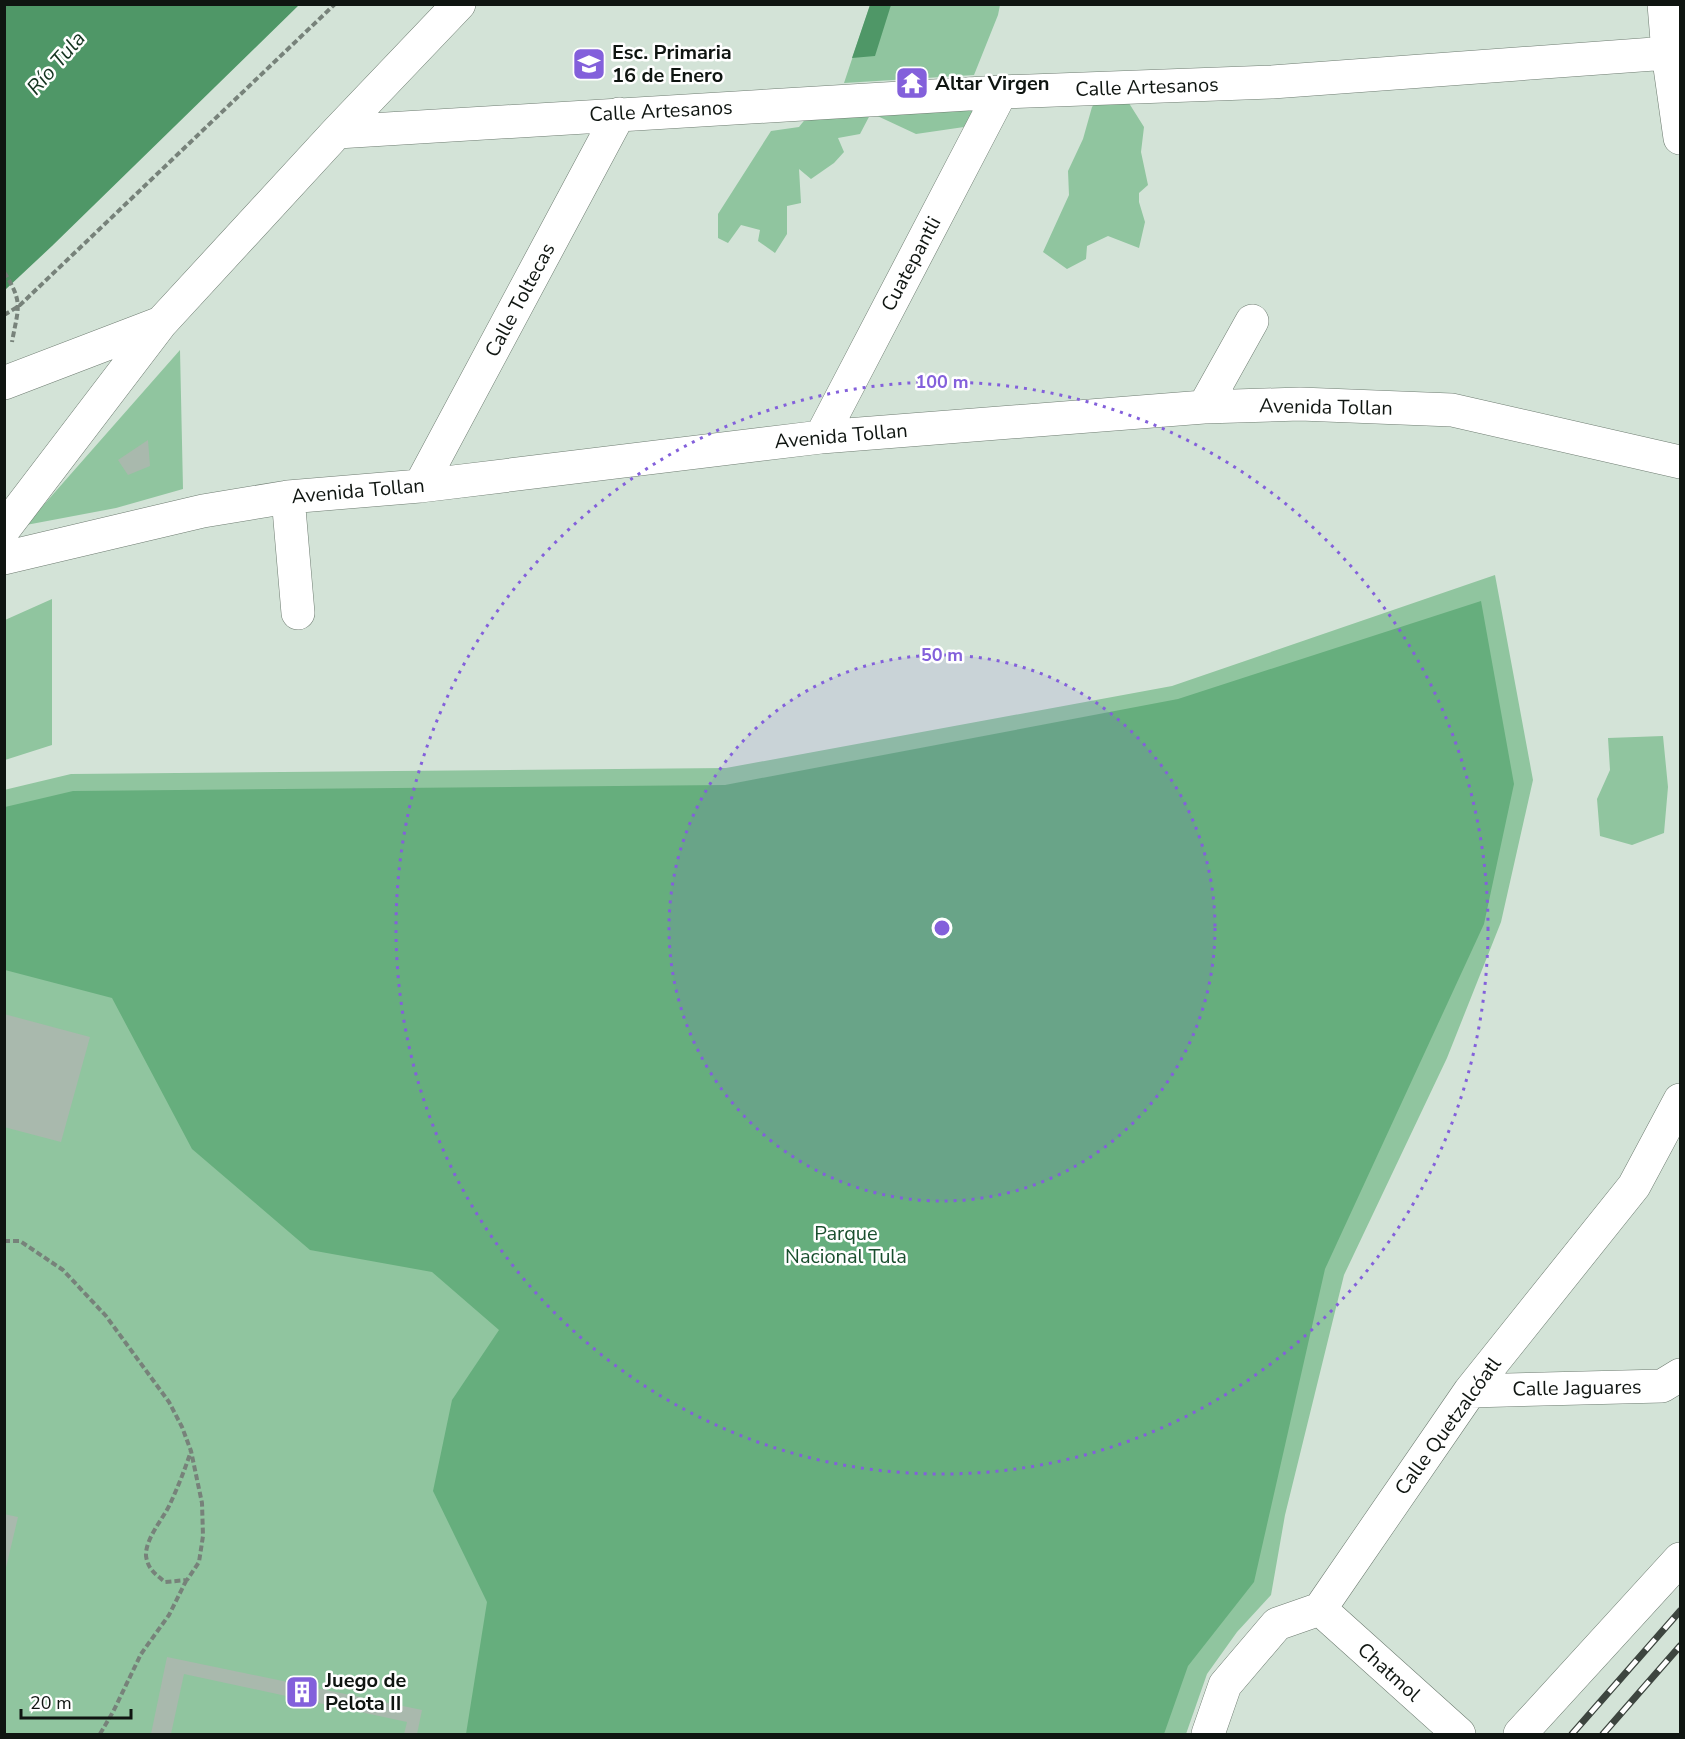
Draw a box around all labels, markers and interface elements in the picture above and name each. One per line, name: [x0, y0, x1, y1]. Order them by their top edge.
water label: Río Tula: [20, 25, 92, 101]
place label: Esc. Primaria 16 de Enero: [612, 39, 732, 89]
school or university icon: Esc. Primaria 16 de Enero: [571, 46, 607, 82]
temple icon: Altar Virgen: [894, 65, 930, 101]
place label: Altar Virgen: [935, 70, 1050, 97]
street label: Calle Artesanos: [1075, 71, 1219, 103]
street label: Calle Artesanos: [589, 94, 733, 128]
street label: Cuatepantli: [875, 212, 947, 316]
street label: Calle Toltecas: [479, 238, 561, 362]
text: 100 m: [915, 370, 969, 394]
street label: Avenida Tollan: [1259, 392, 1393, 422]
street label: Avenida Tollan: [773, 417, 909, 455]
street label: Avenida Tollan: [290, 472, 426, 510]
text: 50 m: [921, 643, 963, 667]
centre of rings: [932, 918, 952, 938]
park label: Parque Nacional Tula: [785, 1220, 907, 1270]
street label: Calle Quetzalcóatl: [1389, 1351, 1507, 1501]
street label: Calle Jaguares: [1512, 1373, 1642, 1403]
street label: Chatmol: [1352, 1636, 1427, 1708]
place label: Juego de Pelota II: [324, 1667, 407, 1717]
building icon: Juego de Pelota II: [284, 1674, 320, 1710]
scale bar: [21, 1682, 130, 1720]
text: 20 m: [30, 1691, 72, 1715]

